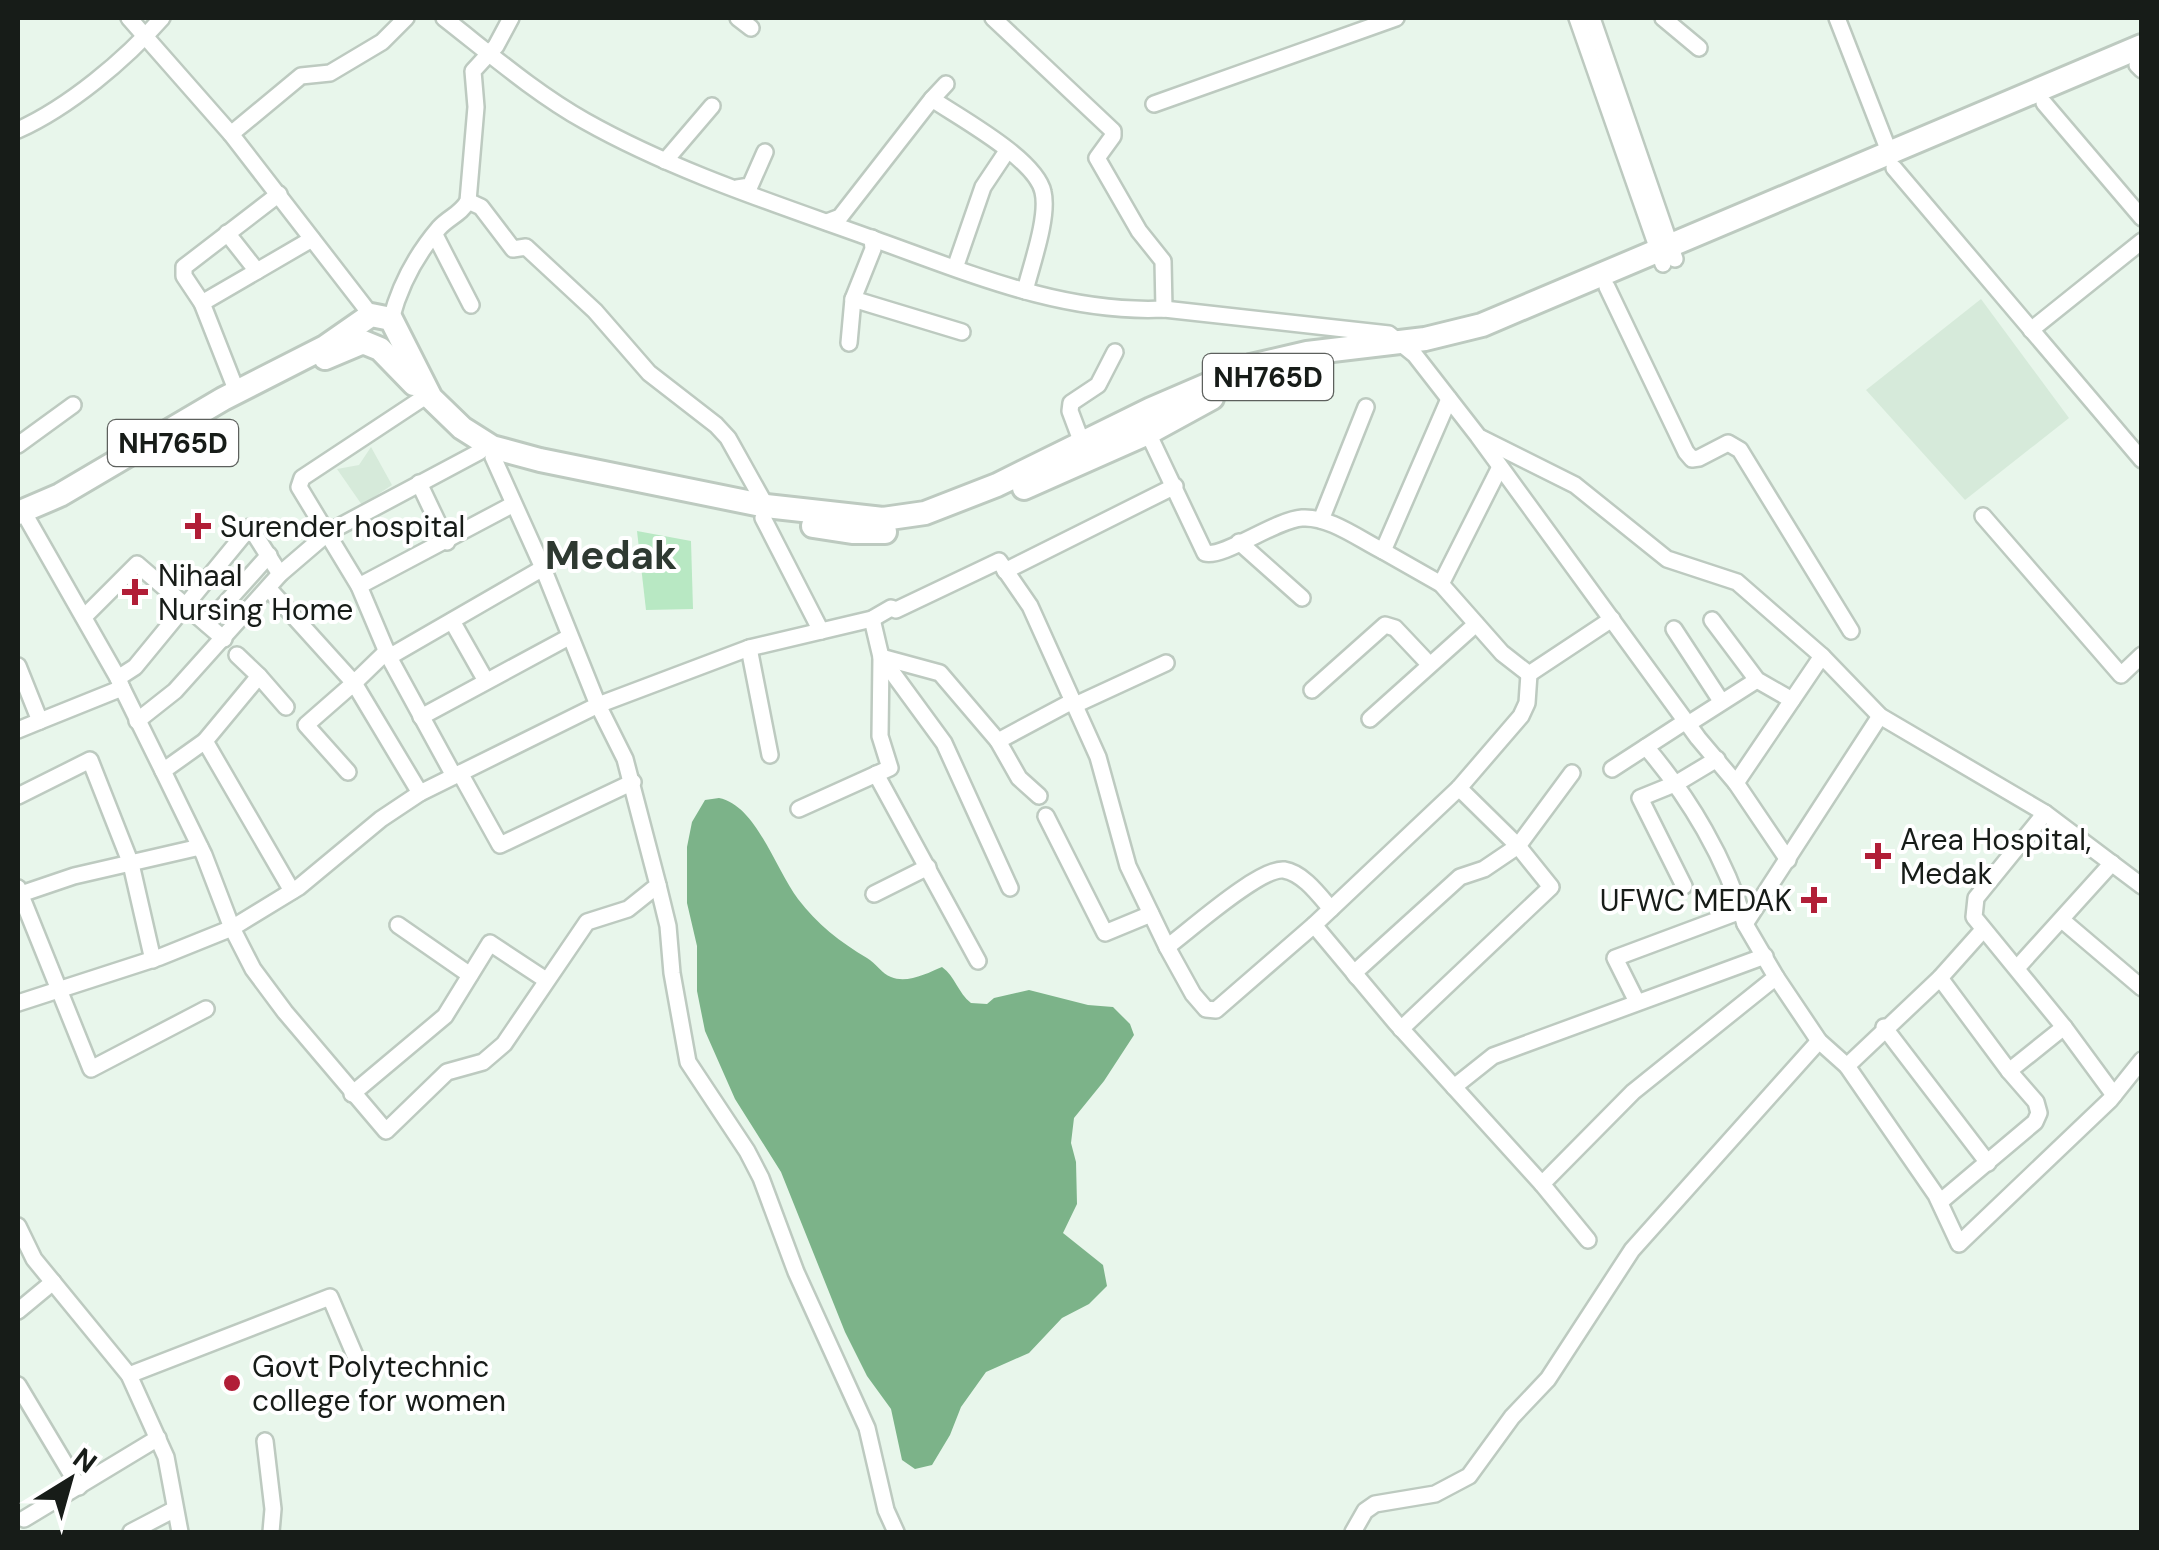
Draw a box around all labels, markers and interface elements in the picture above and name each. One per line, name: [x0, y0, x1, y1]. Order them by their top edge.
road number: NH765D: [1203, 354, 1333, 400]
road number: NH765D: [108, 420, 238, 466]
place label: Surender hospital: [220, 507, 465, 546]
marker: Surender hospital: [185, 513, 211, 539]
district label: Medak: [545, 529, 677, 581]
place label: Nihaal Nursing Home: [158, 556, 353, 629]
marker: Nihaal Nursing Home: [122, 579, 148, 605]
place label: Area Hospital, Medak: [1900, 820, 2091, 893]
marker: Area Hospital, Medak: [1865, 843, 1891, 869]
place label: UFWC MEDAK: [1600, 881, 1792, 920]
marker: UFWC MEDAK: [1801, 887, 1827, 913]
place label: Govt Polytechnic college for women: [252, 1347, 506, 1420]
marker: Govt Polytechnic college for women: [221, 1372, 243, 1394]
north arrow: [20, 1430, 120, 1530]
text: N: [65, 1440, 104, 1481]

